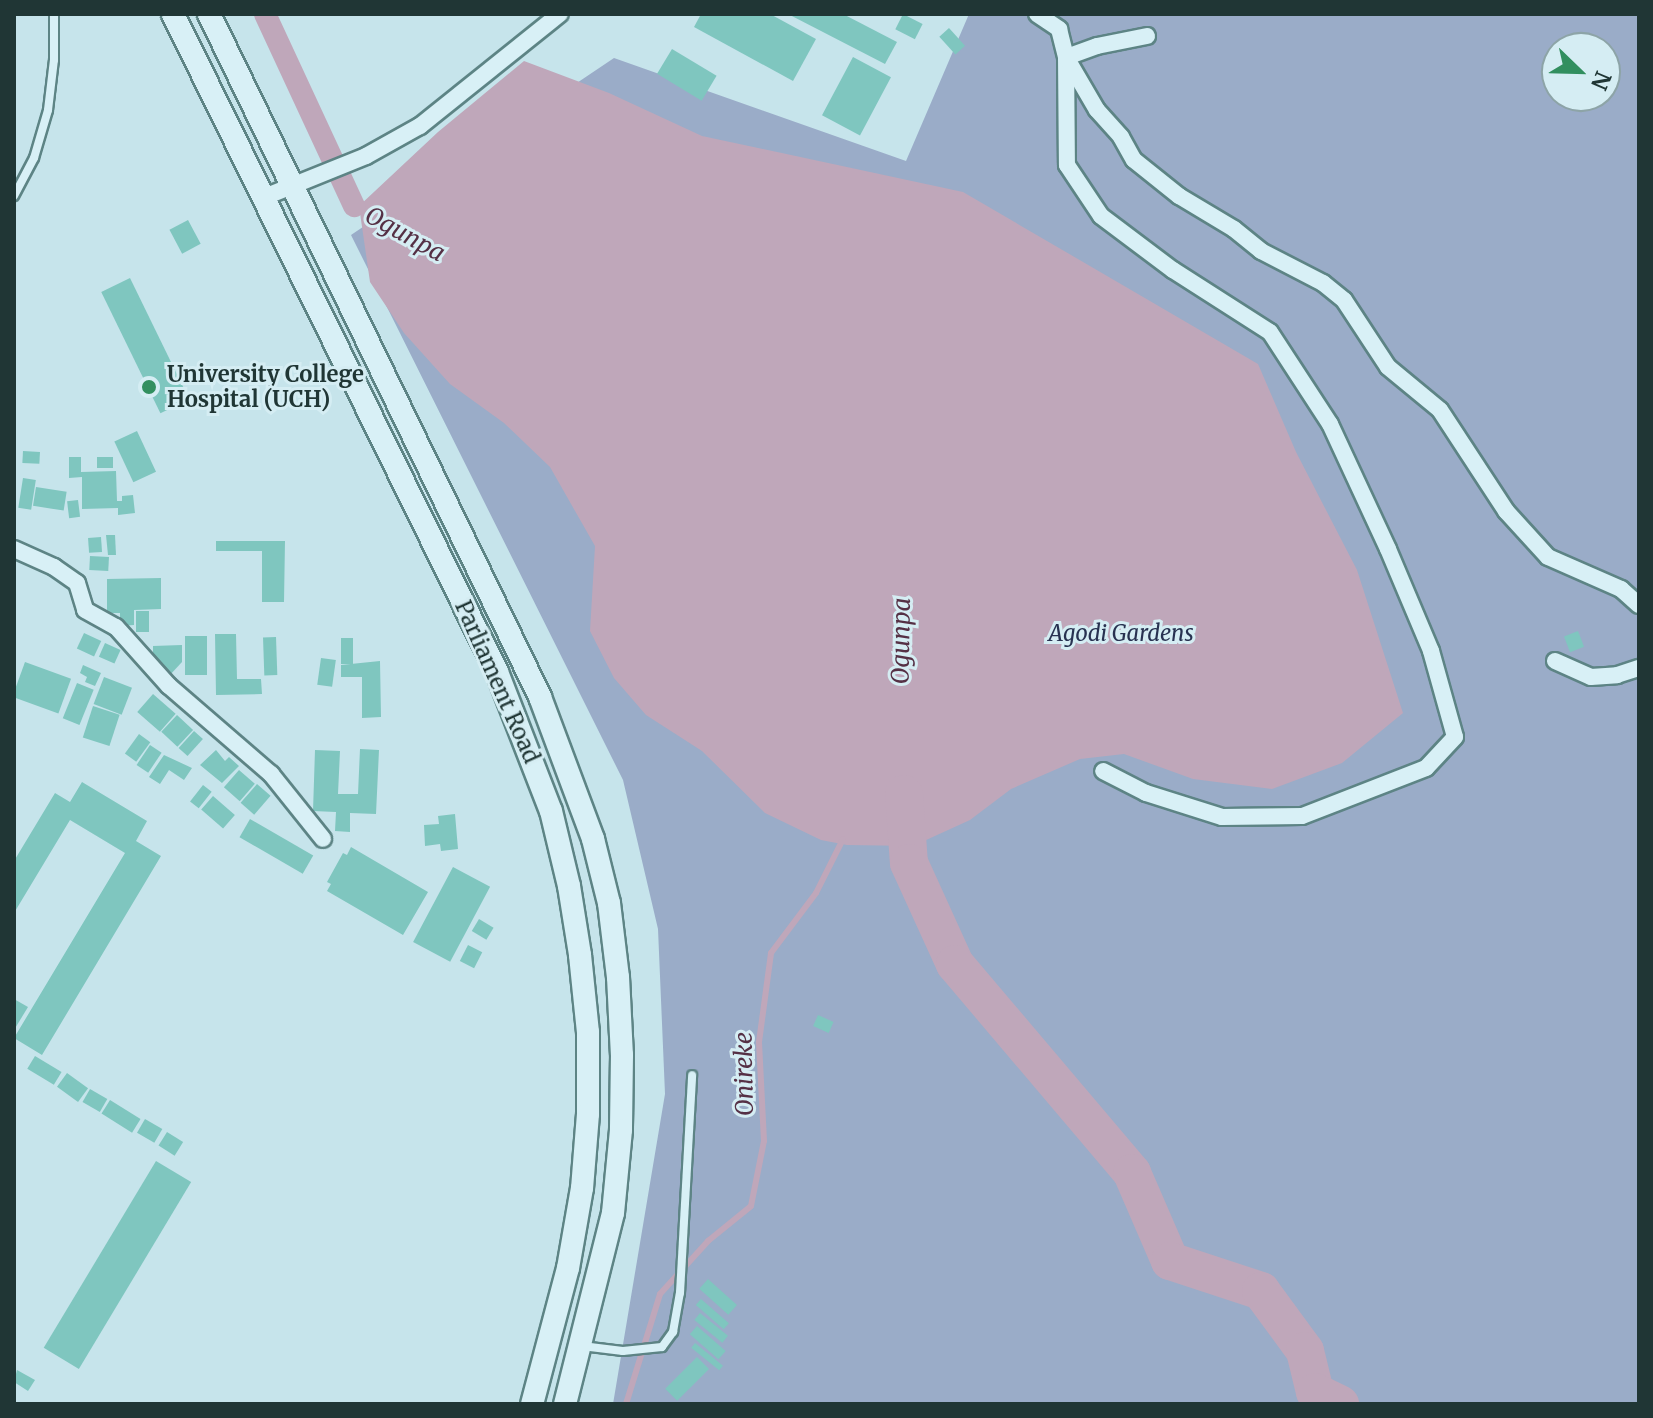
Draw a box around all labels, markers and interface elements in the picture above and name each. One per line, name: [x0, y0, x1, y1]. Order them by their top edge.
north arrow: [1541, 32, 1621, 112]
text: N: [1585, 67, 1618, 94]
water label: Ogunpa: [360, 200, 450, 268]
place label: University College Hospital (UCH): [167, 361, 364, 412]
marker: University College Hospital (UCH): [138, 376, 160, 398]
street label: Parliament Road: [449, 597, 545, 767]
water label: Ogunpa: [886, 597, 916, 685]
park label: Agodi Gardens: [1048, 621, 1194, 647]
water label: Onireke: [729, 1032, 759, 1116]

